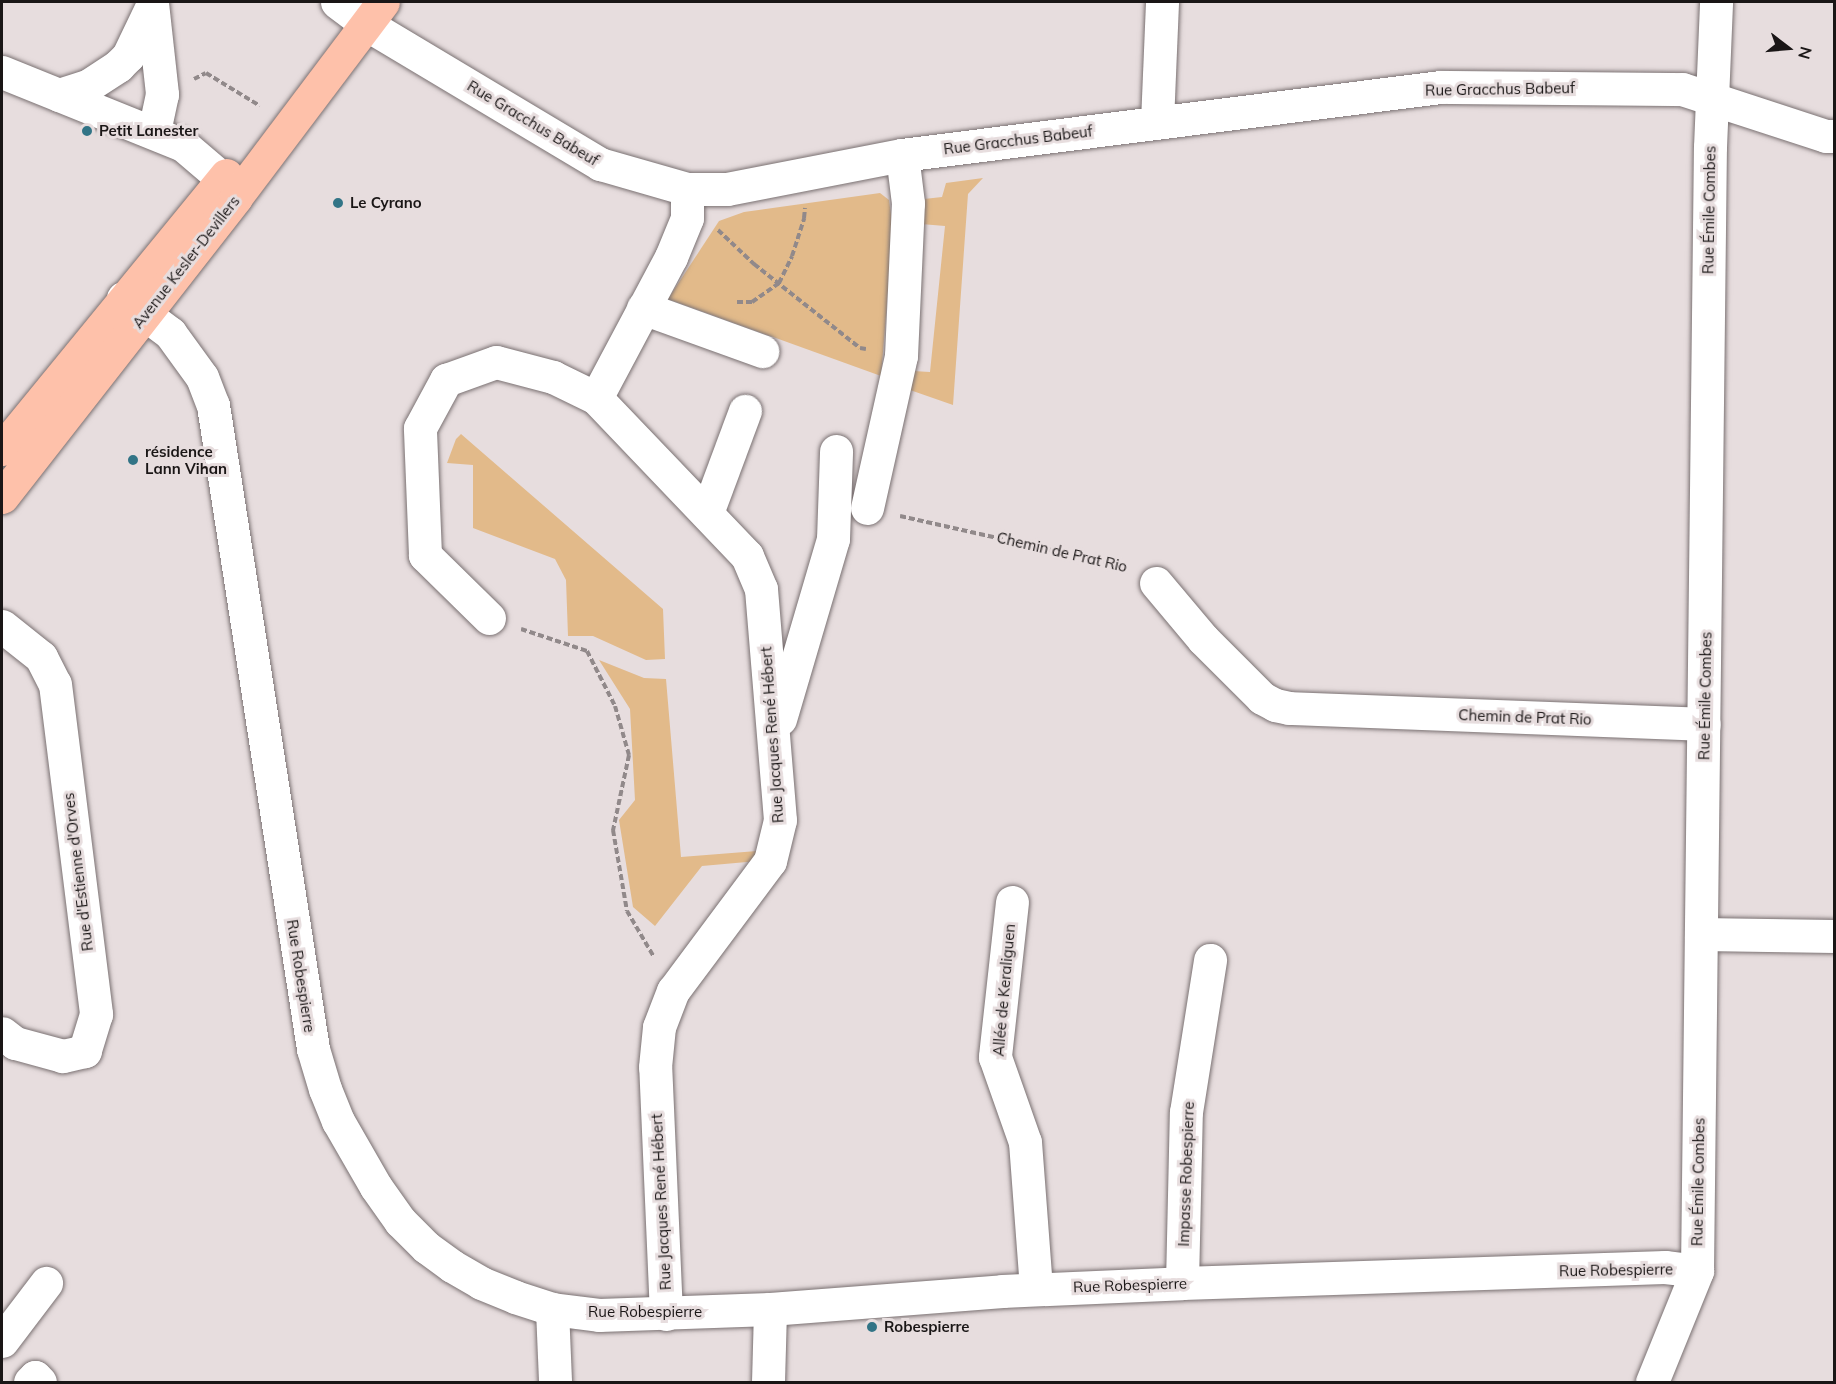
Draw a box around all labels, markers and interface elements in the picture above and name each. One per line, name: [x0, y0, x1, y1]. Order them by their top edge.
north arrow: [1758, 18, 1818, 78]
text: N: [1794, 44, 1817, 62]
street label: Rue Gracchus Babeuf: [464, 77, 602, 169]
street label: Rue Gracchus Babeuf: [1425, 79, 1575, 99]
place label: Petit Lanester: [99, 122, 198, 140]
street label: Rue Gracchus Babeuf: [942, 122, 1094, 158]
marker: Petit Lanester: [80, 124, 94, 138]
street label: Rue Émile Combes: [1699, 146, 1719, 274]
street label: Avenue Kesler-Devillers: [129, 192, 243, 332]
place label: Le Cyrano: [350, 194, 422, 212]
marker: Le Cyrano: [331, 196, 345, 210]
place label: résidence Lann Vihan: [145, 442, 227, 477]
marker: résidence Lann Vihan: [126, 453, 140, 467]
street label: Chemin de Prat Rio: [995, 528, 1129, 576]
street label: Rue Émile Combes: [1695, 632, 1715, 760]
street label: Rue Jacques René Hébert: [757, 646, 787, 824]
street label: Chemin de Prat Rio: [1458, 706, 1592, 728]
street label: Rue d'Estienne d'Orves: [59, 792, 97, 952]
street label: Rue Robespierre: [283, 918, 319, 1034]
street label: Allée de Keraliguen: [989, 923, 1019, 1057]
street label: Impasse Robespierre: [1174, 1101, 1198, 1247]
street label: Rue Jacques René Hébert: [647, 1113, 675, 1291]
street label: Rue Émile Combes: [1688, 1118, 1708, 1246]
street label: Rue Robespierre: [1559, 1260, 1673, 1280]
street label: Rue Robespierre: [1073, 1274, 1187, 1296]
street label: Rue Robespierre: [588, 1303, 702, 1321]
place label: Robespierre: [884, 1318, 970, 1336]
marker: Robespierre: [865, 1320, 879, 1334]

